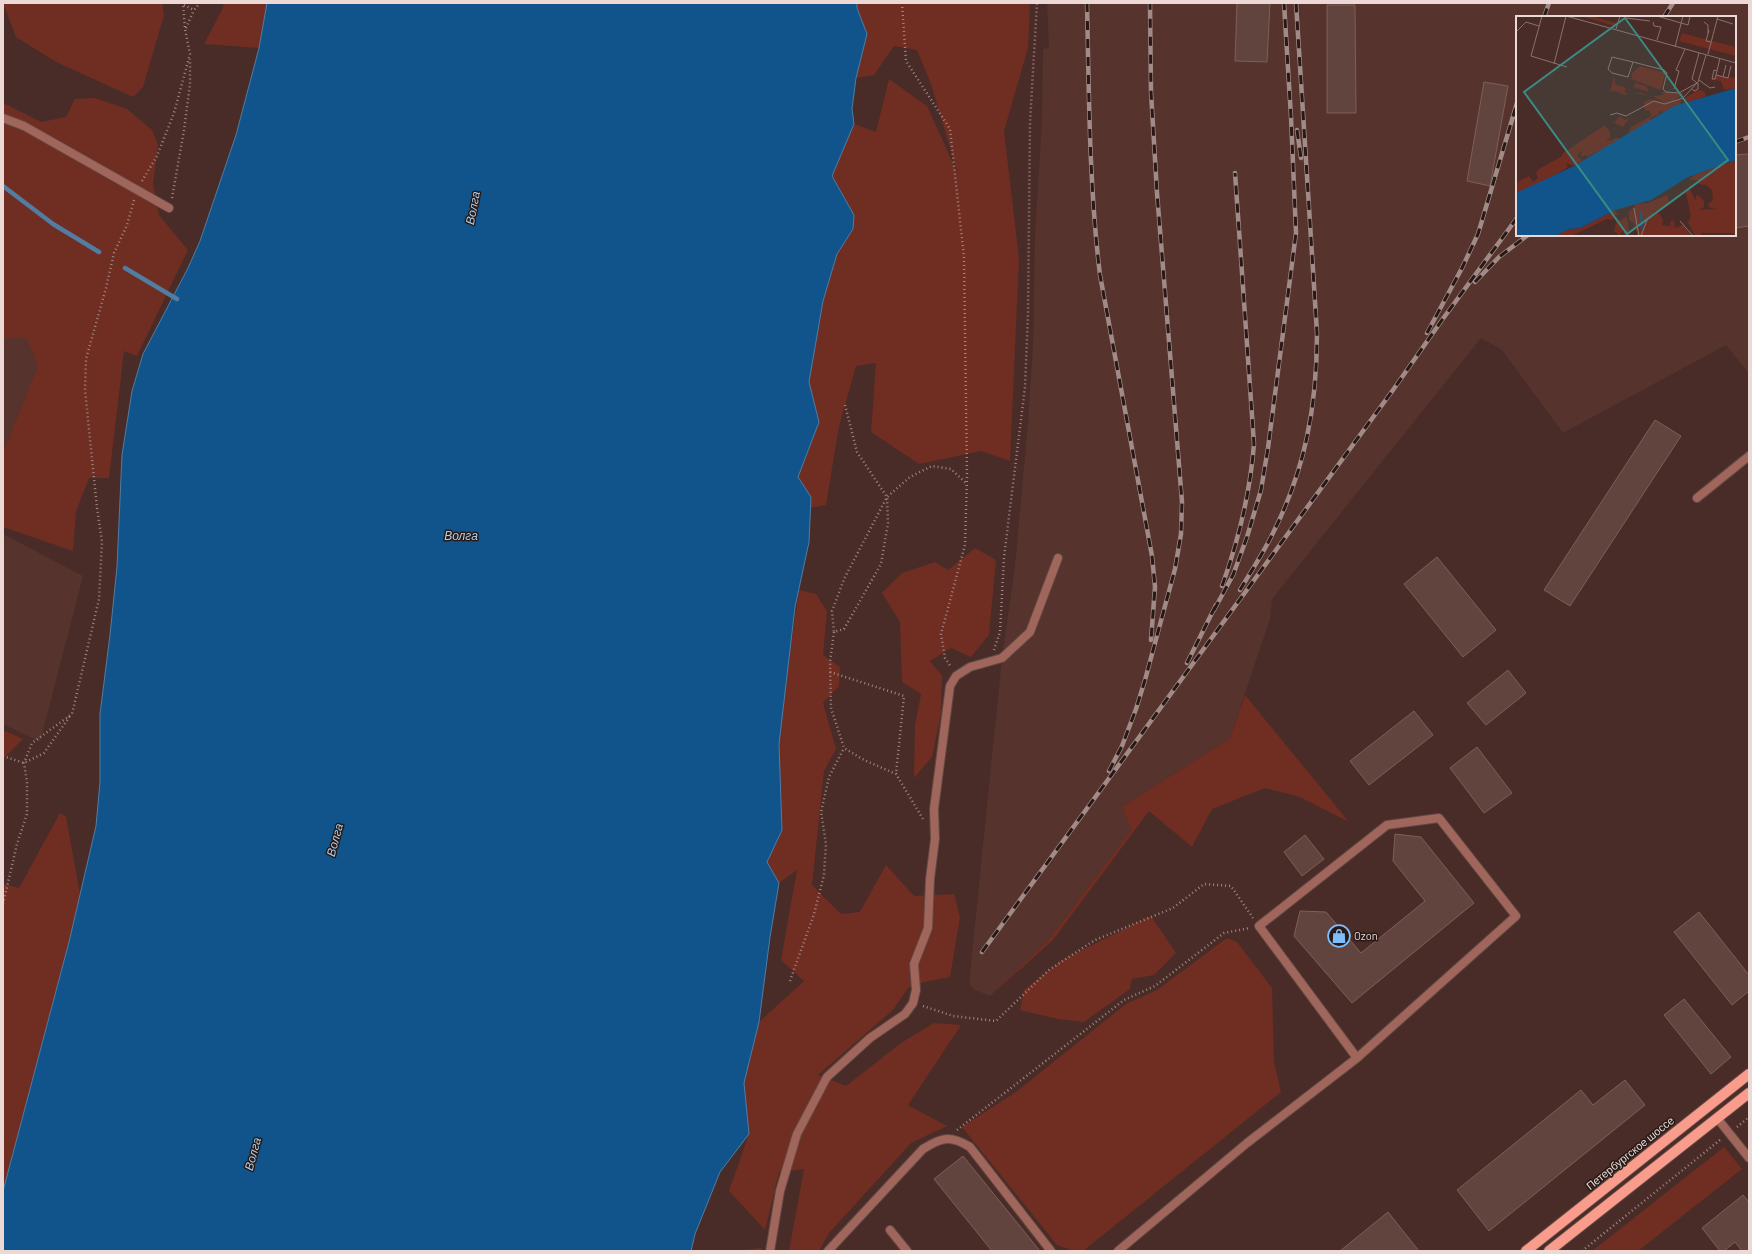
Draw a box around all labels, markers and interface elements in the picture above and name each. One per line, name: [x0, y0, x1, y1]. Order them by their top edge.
inset map: [1516, 16, 1736, 236]
water label: Волга: [462, 190, 482, 226]
water label: Волга: [444, 528, 478, 542]
water label: Волга: [323, 821, 345, 858]
shop icon: Ozon: [1326, 923, 1352, 949]
place label: Ozon: [1354, 929, 1378, 942]
street label: Петербургское шоссе: [1583, 1113, 1676, 1192]
water label: Волга: [241, 1135, 263, 1172]

